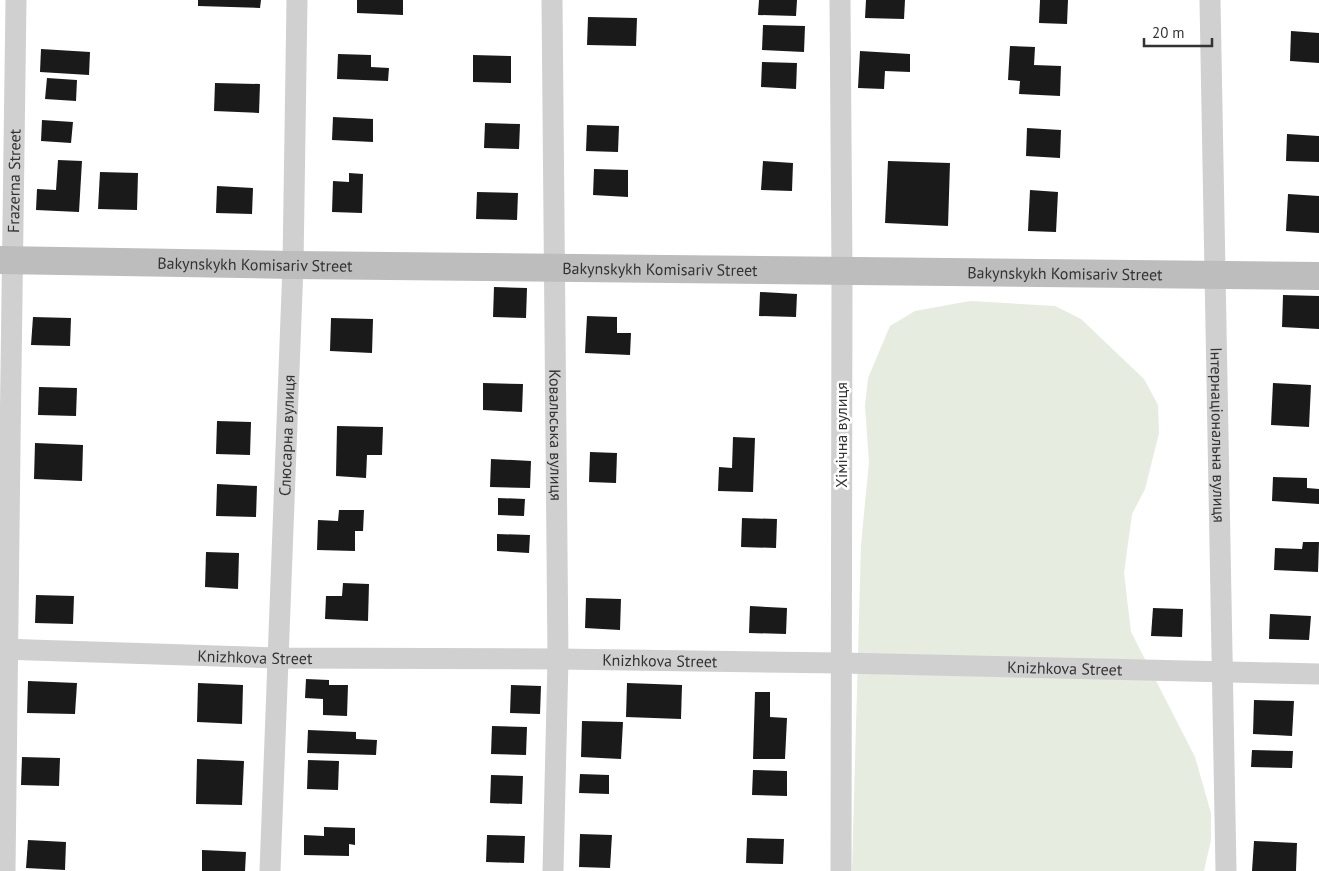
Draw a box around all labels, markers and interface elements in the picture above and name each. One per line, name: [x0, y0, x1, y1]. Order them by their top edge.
scale bar: [1144, 15, 1212, 47]
text: 20 m: [1152, 23, 1185, 42]
street label: Frazerna Street: [3, 128, 24, 233]
street label: Bakynskykh Komisariv Street: [157, 253, 353, 276]
street label: Bakynskykh Komisariv Street: [562, 258, 758, 280]
street label: Bakynskykh Komisariv Street: [967, 262, 1163, 284]
street label: Інтернаціональна вулиця: [1206, 347, 1230, 523]
street label: Ковальська вулиця: [545, 369, 567, 501]
street label: Слюсарна вулиця: [274, 374, 299, 496]
street label: Хімічна вулиця: [831, 382, 851, 488]
street label: Knizhkova Street: [197, 645, 313, 668]
street label: Knizhkova Street: [602, 650, 718, 671]
street label: Knizhkova Street: [1007, 657, 1123, 679]

